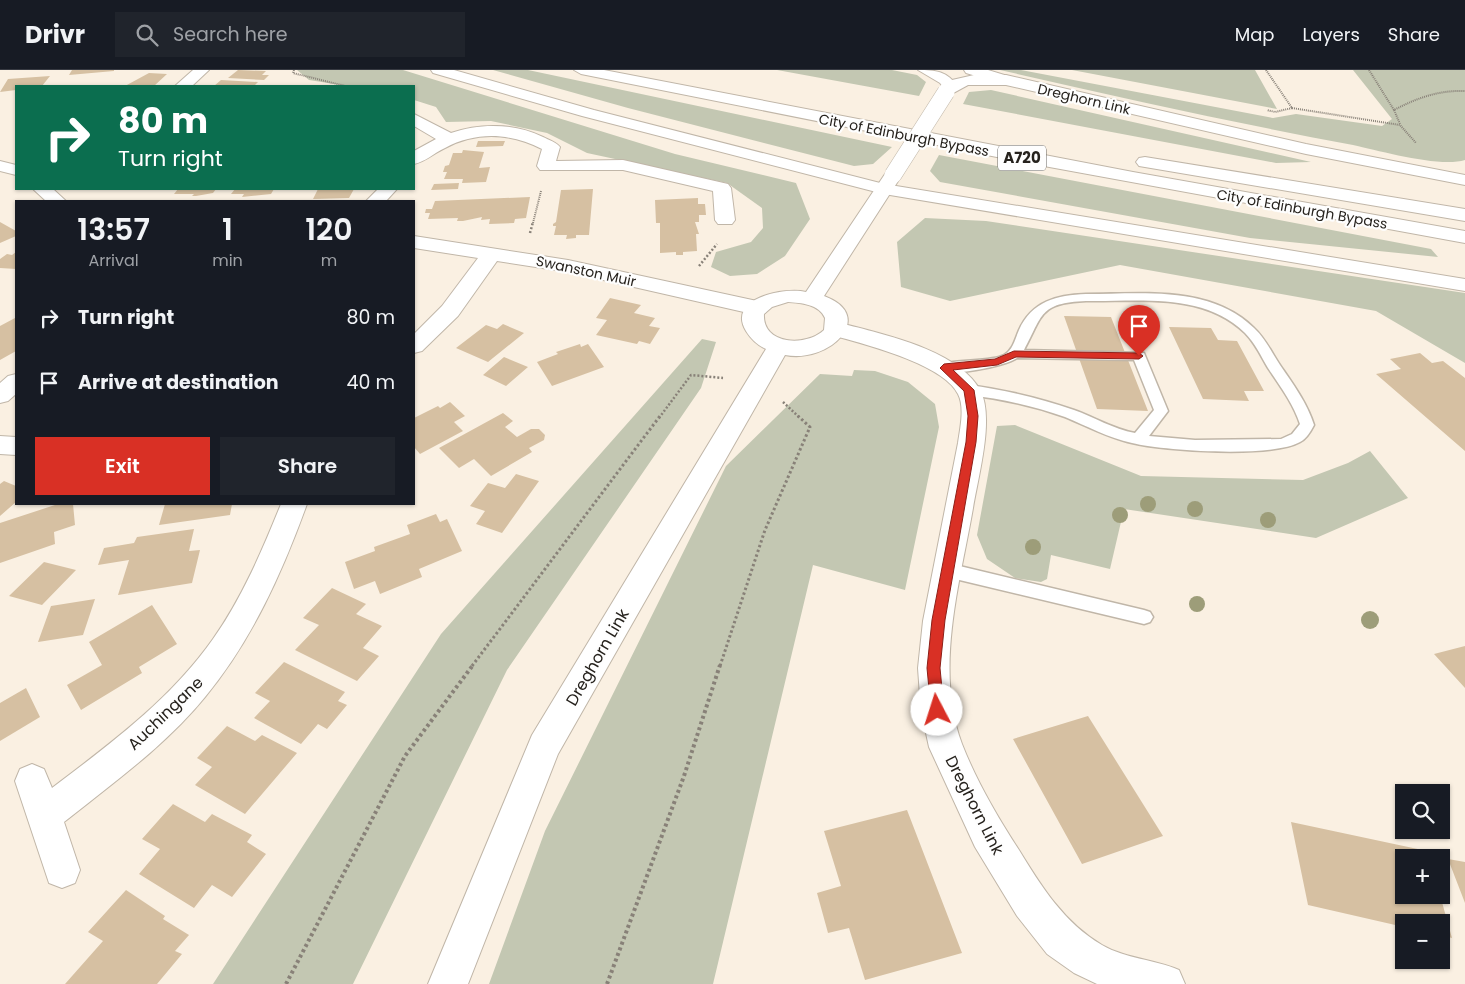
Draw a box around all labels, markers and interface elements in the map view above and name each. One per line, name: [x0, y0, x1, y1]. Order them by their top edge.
search box: [115, 12, 465, 57]
text: Drivr: [25, 18, 85, 51]
icon: search: [133, 21, 161, 49]
text: Search here: [173, 21, 288, 48]
text: Map: [1235, 22, 1275, 47]
text: Layers: [1303, 22, 1360, 47]
text: Share: [1388, 22, 1440, 47]
street label: Dreghorn Link: [1036, 79, 1133, 120]
text: 80 m: [118, 96, 208, 145]
icon: right: [35, 105, 100, 170]
street label: City of Edinburgh Bypass: [817, 109, 991, 161]
text: Turn right: [118, 143, 223, 174]
road number: A720: [998, 146, 1046, 170]
street label: City of Edinburgh Bypass: [1215, 184, 1389, 234]
text: 13:57: [77, 208, 150, 251]
text: 1: [222, 208, 233, 251]
text: 120: [305, 208, 353, 251]
text: Arrival: [88, 249, 139, 272]
text: min: [212, 249, 243, 272]
text: m: [321, 249, 337, 272]
street label: Swanston Muir: [534, 251, 638, 291]
icon: right: [35, 304, 63, 332]
text: Turn right: [78, 304, 174, 331]
text: 80 m: [346, 304, 395, 331]
pin: [1118, 305, 1160, 356]
icon: arrive: [1125, 312, 1153, 340]
icon: arrive: [35, 369, 63, 397]
text: Arrive at destination: [78, 369, 279, 396]
text: 40 m: [346, 369, 395, 396]
button: Exit: [35, 437, 210, 495]
button: Share: [220, 437, 395, 495]
street label: Dreghorn Link: [560, 604, 635, 710]
street label: Auchingane: [122, 671, 208, 755]
position arrow: [910, 683, 962, 735]
street label: Dreghorn Link: [940, 752, 1010, 859]
map controls: [1395, 784, 1450, 969]
button: search: [1395, 784, 1450, 839]
button: +: [1395, 849, 1450, 904]
button: −: [1395, 914, 1450, 969]

